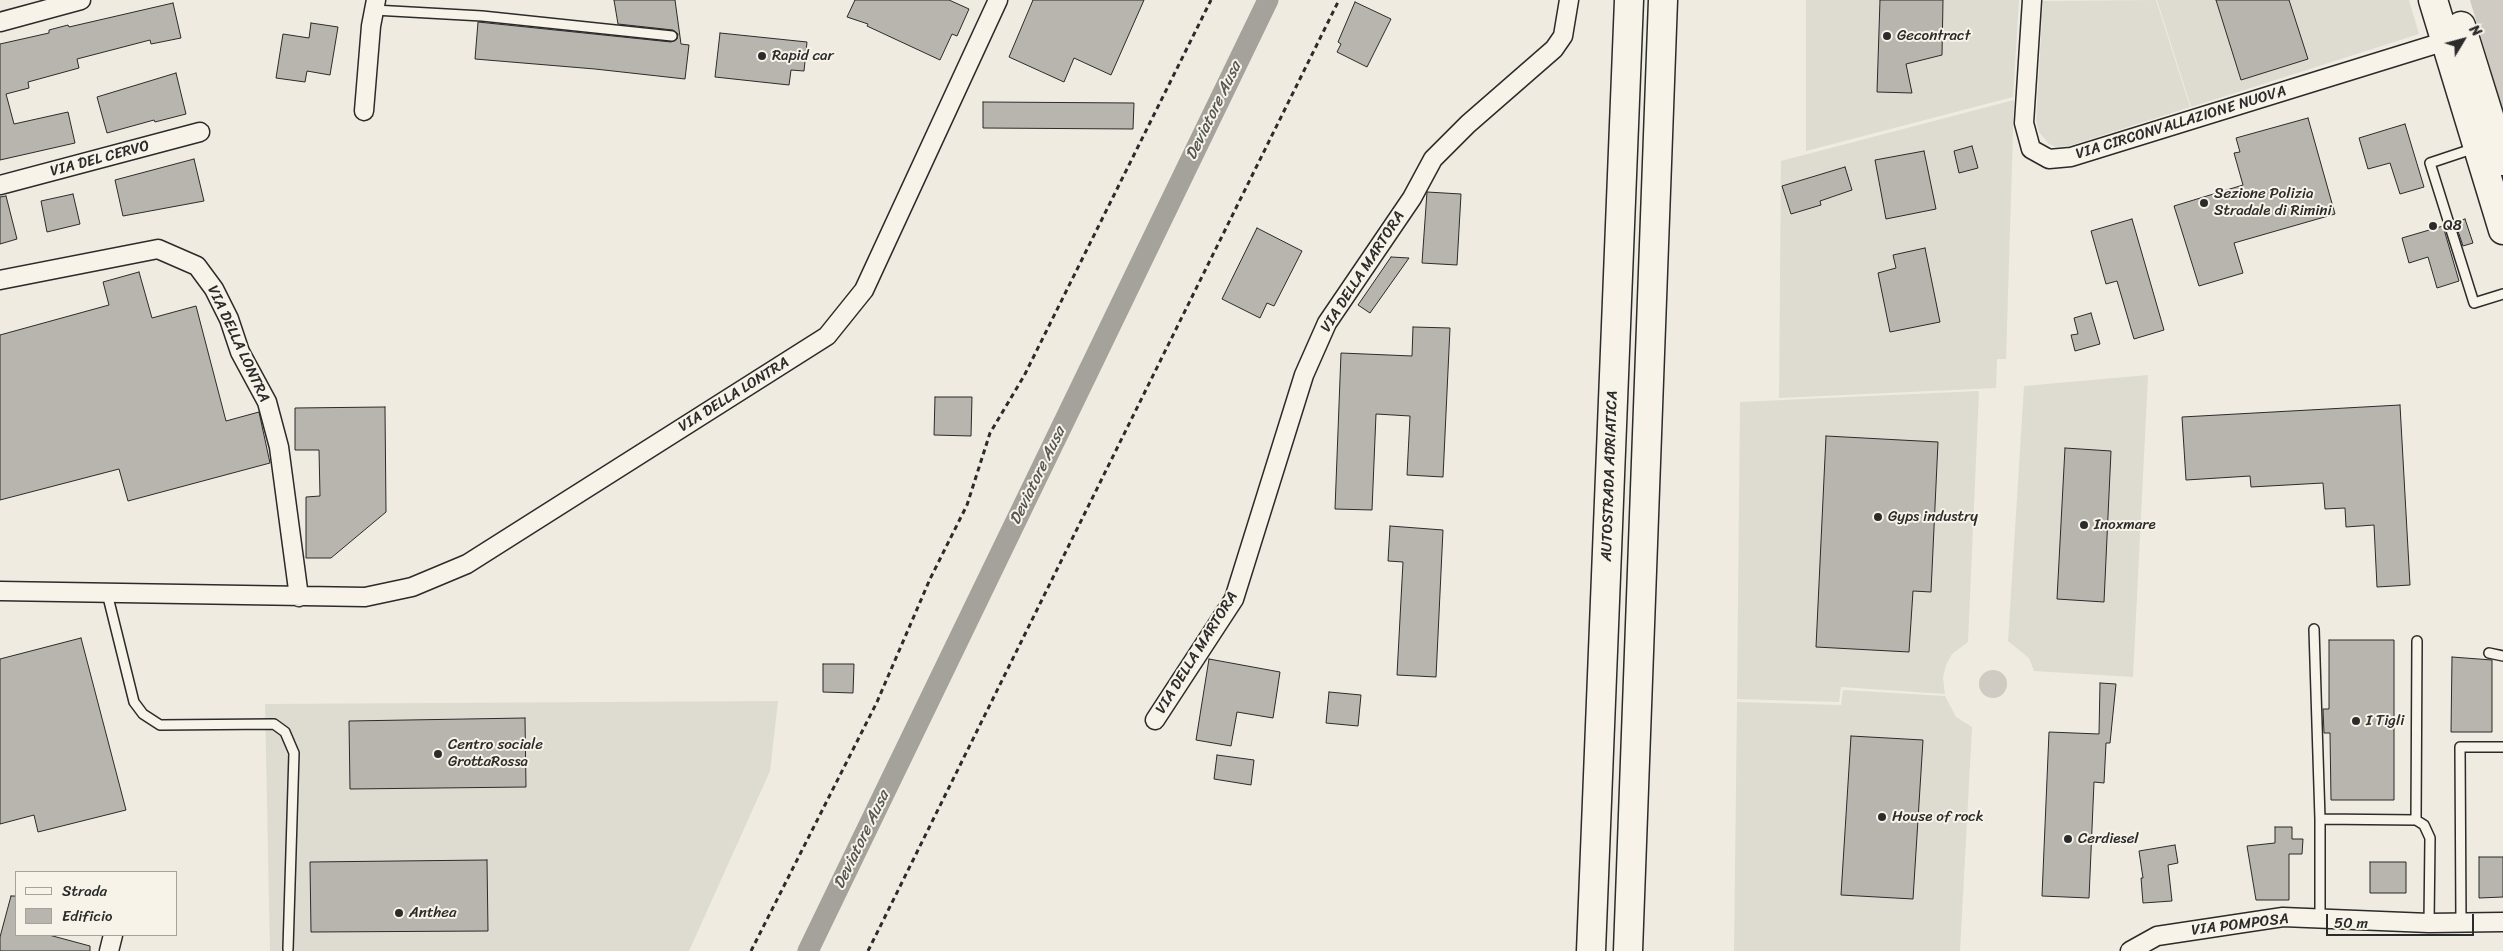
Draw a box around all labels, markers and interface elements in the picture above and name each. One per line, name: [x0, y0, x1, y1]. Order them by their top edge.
north arrow: [2438, 15, 2488, 65]
text: N: [2462, 19, 2488, 42]
place label: Gecontract: [1897, 27, 1970, 45]
marker: Gecontract: [1881, 30, 1893, 42]
place label: Rapid car: [772, 47, 834, 65]
marker: Rapid car: [756, 50, 768, 62]
water label: Deviatore Ausa: [1182, 59, 1246, 163]
street label: VIA CIRCONVALLAZIONE NUOVA: [2074, 82, 2288, 164]
street label: VIA DEL CERVO: [48, 137, 152, 181]
place label: Sezione Polizia Stradale di Rimini: [2214, 185, 2332, 220]
marker: Sezione Polizia Stradale di Rimini: [2198, 197, 2210, 209]
street label: VIA DELLA MARTORA: [1317, 208, 1409, 336]
place label: Q8: [2443, 217, 2462, 235]
marker: Q8: [2427, 220, 2439, 232]
street label: VIA DELLA LONTRA: [203, 283, 273, 405]
street label: VIA DELLA LONTRA: [675, 354, 793, 436]
street label: AUTOSTRADA ADRIATICA: [1598, 390, 1622, 562]
water label: Deviatore Ausa: [1006, 424, 1070, 528]
place label: Gyps industry: [1888, 508, 1978, 526]
marker: Gyps industry: [1872, 511, 1884, 523]
place label: Inoxmare: [2094, 516, 2156, 534]
marker: Inoxmare: [2078, 519, 2090, 531]
street label: VIA DELLA MARTORA: [1152, 589, 1242, 717]
place label: I Tigli: [2366, 712, 2404, 730]
marker: I Tigli: [2350, 715, 2362, 727]
place label: Centro sociale GrottaRossa: [448, 736, 543, 771]
marker: Centro sociale GrottaRossa: [432, 748, 444, 760]
water label: Deviatore Ausa: [830, 788, 894, 892]
place label: House of rock: [1892, 808, 1984, 826]
marker: House of rock: [1876, 811, 1888, 823]
place label: Cerdiesel: [2078, 830, 2139, 848]
marker: Cerdiesel: [2062, 833, 2074, 845]
legend: [15, 871, 178, 936]
text: Strada: [62, 878, 107, 904]
text: Edificio: [62, 903, 113, 929]
place label: Anthea: [409, 904, 457, 922]
scale bar: [2328, 904, 2476, 936]
marker: Anthea: [393, 907, 405, 919]
street label: VIA POMPOSA: [2190, 910, 2290, 940]
text: 50 m: [2334, 910, 2368, 936]

